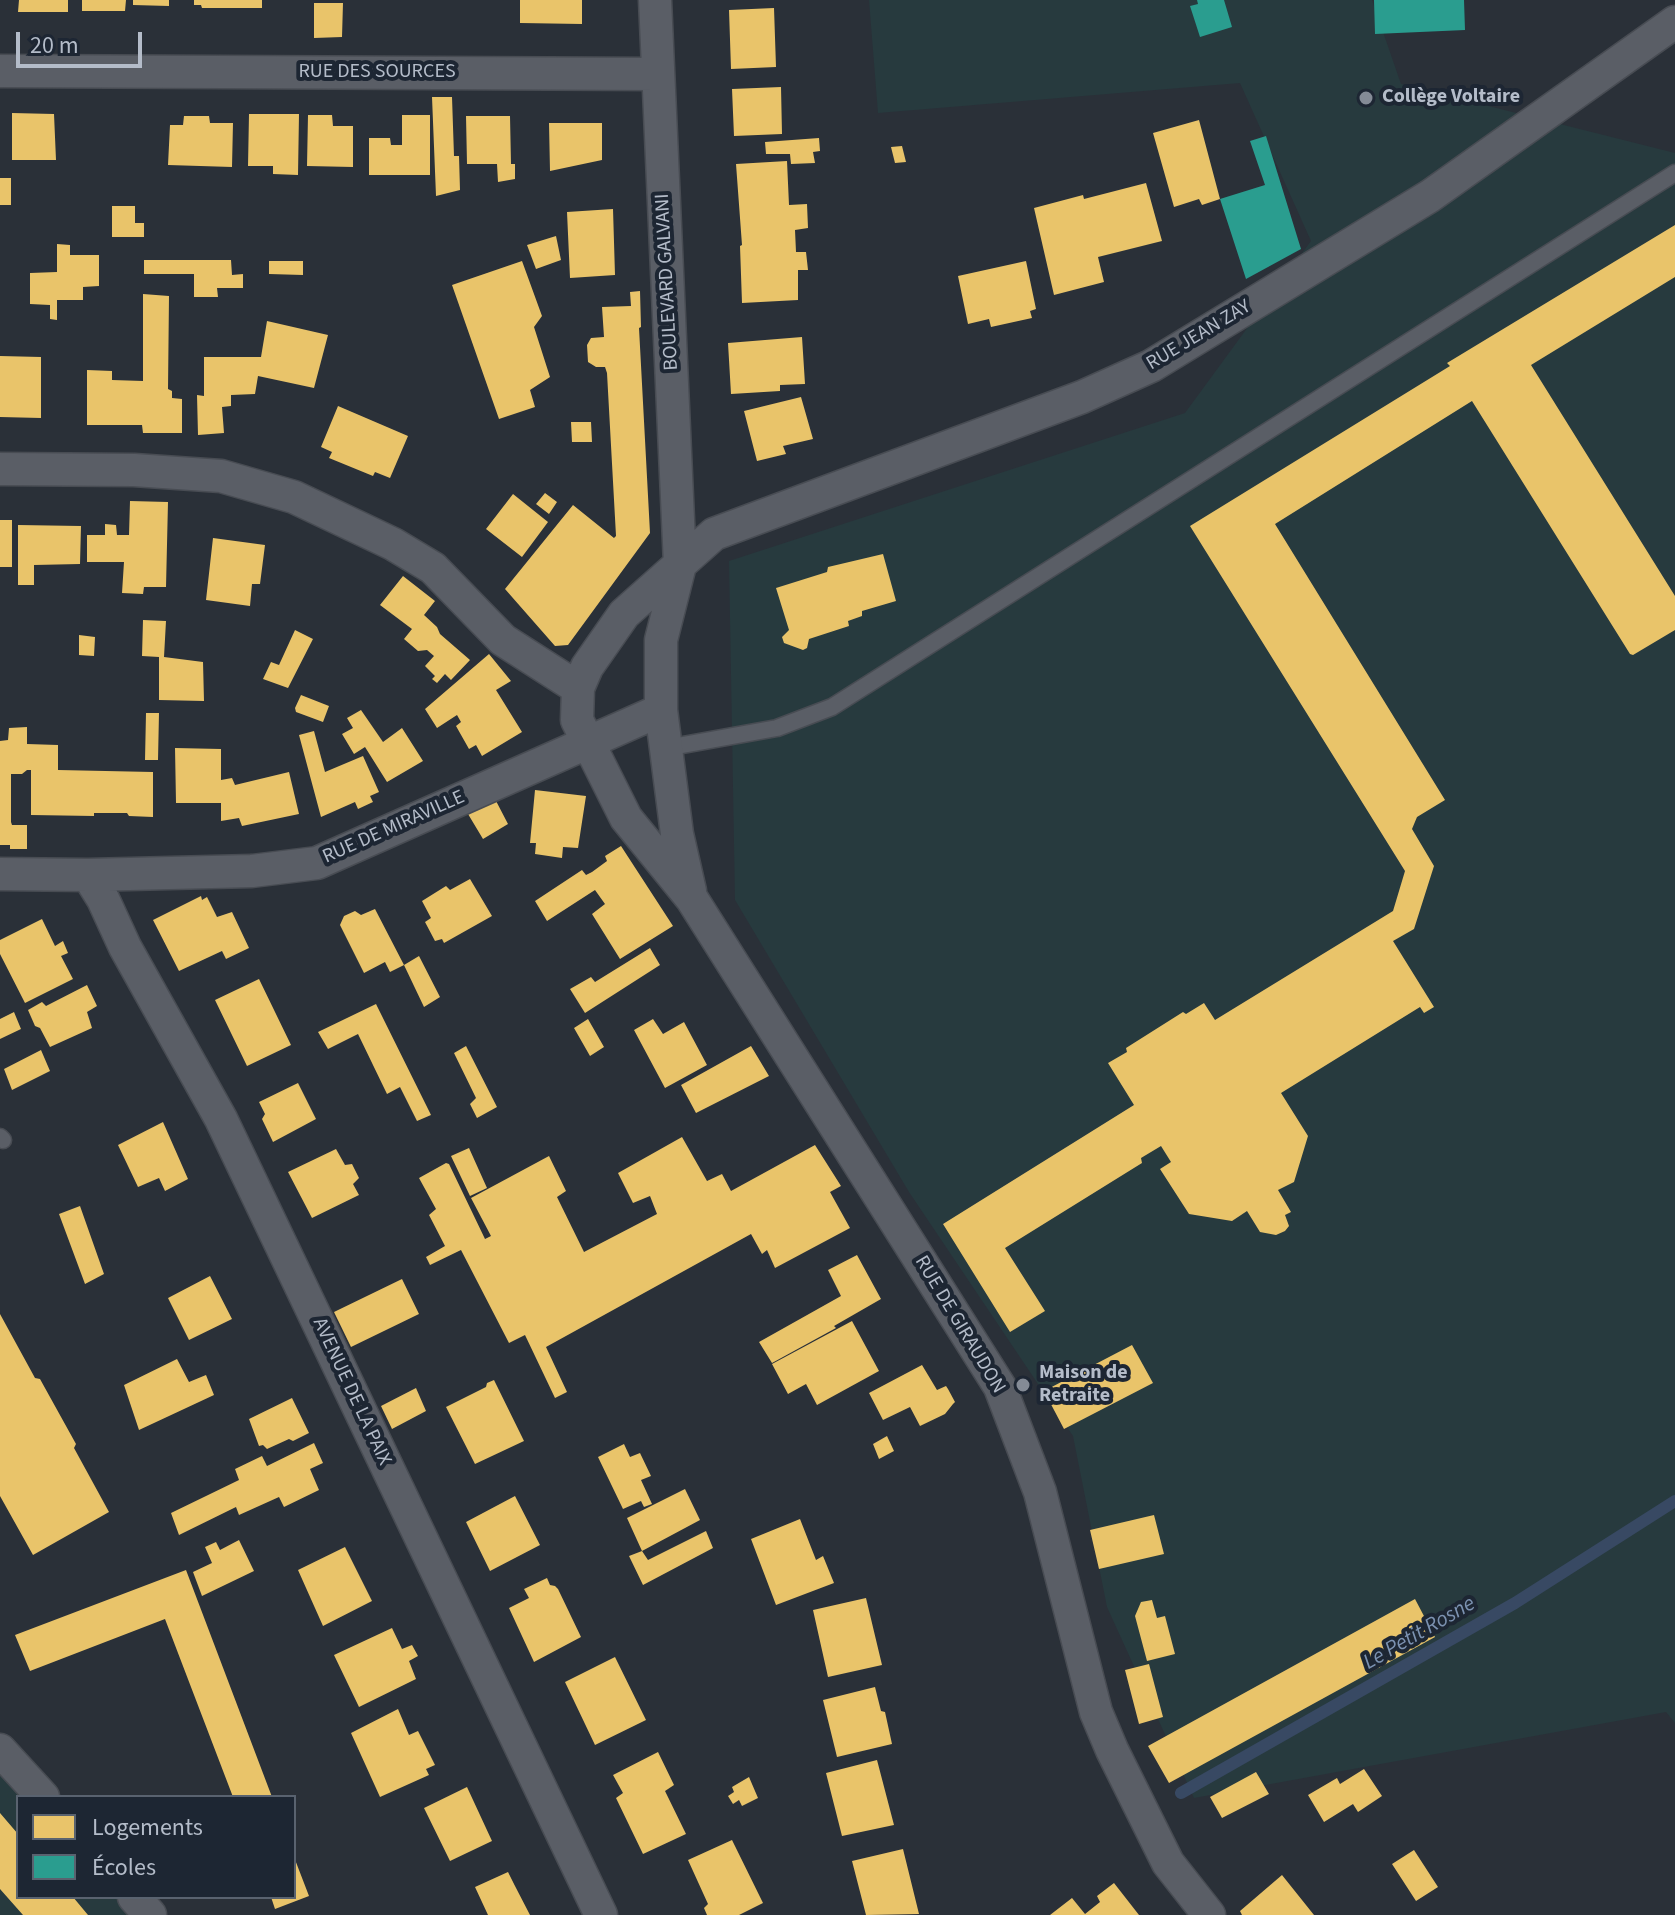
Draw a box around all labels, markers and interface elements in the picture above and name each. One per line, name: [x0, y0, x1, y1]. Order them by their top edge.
scale bar: [20, 16, 146, 66]
text: 20 m: [30, 28, 79, 63]
street label: RUE DES SOURCES: [298, 61, 456, 85]
place label: Collège Voltaire: [1382, 86, 1520, 110]
marker: Collège Voltaire: [1357, 89, 1375, 107]
street label: BOULEVARD GALVANI: [651, 193, 685, 371]
street label: RUE JEAN ZAY: [1142, 295, 1256, 377]
street label: RUE DE MIRAVILLE: [319, 786, 469, 870]
street label: RUE DE GIRAUDON: [908, 1252, 1010, 1398]
street label: AVENUE DE LA PAIX: [306, 1314, 396, 1470]
place label: Maison de Retraite: [1039, 1362, 1128, 1409]
marker: Maison de Retraite: [1014, 1376, 1032, 1394]
water label: Le Petit Rosne: [1359, 1591, 1481, 1677]
legend: [16, 1795, 296, 1899]
text: Logements: [92, 1810, 203, 1845]
text: Écoles: [92, 1850, 156, 1885]

